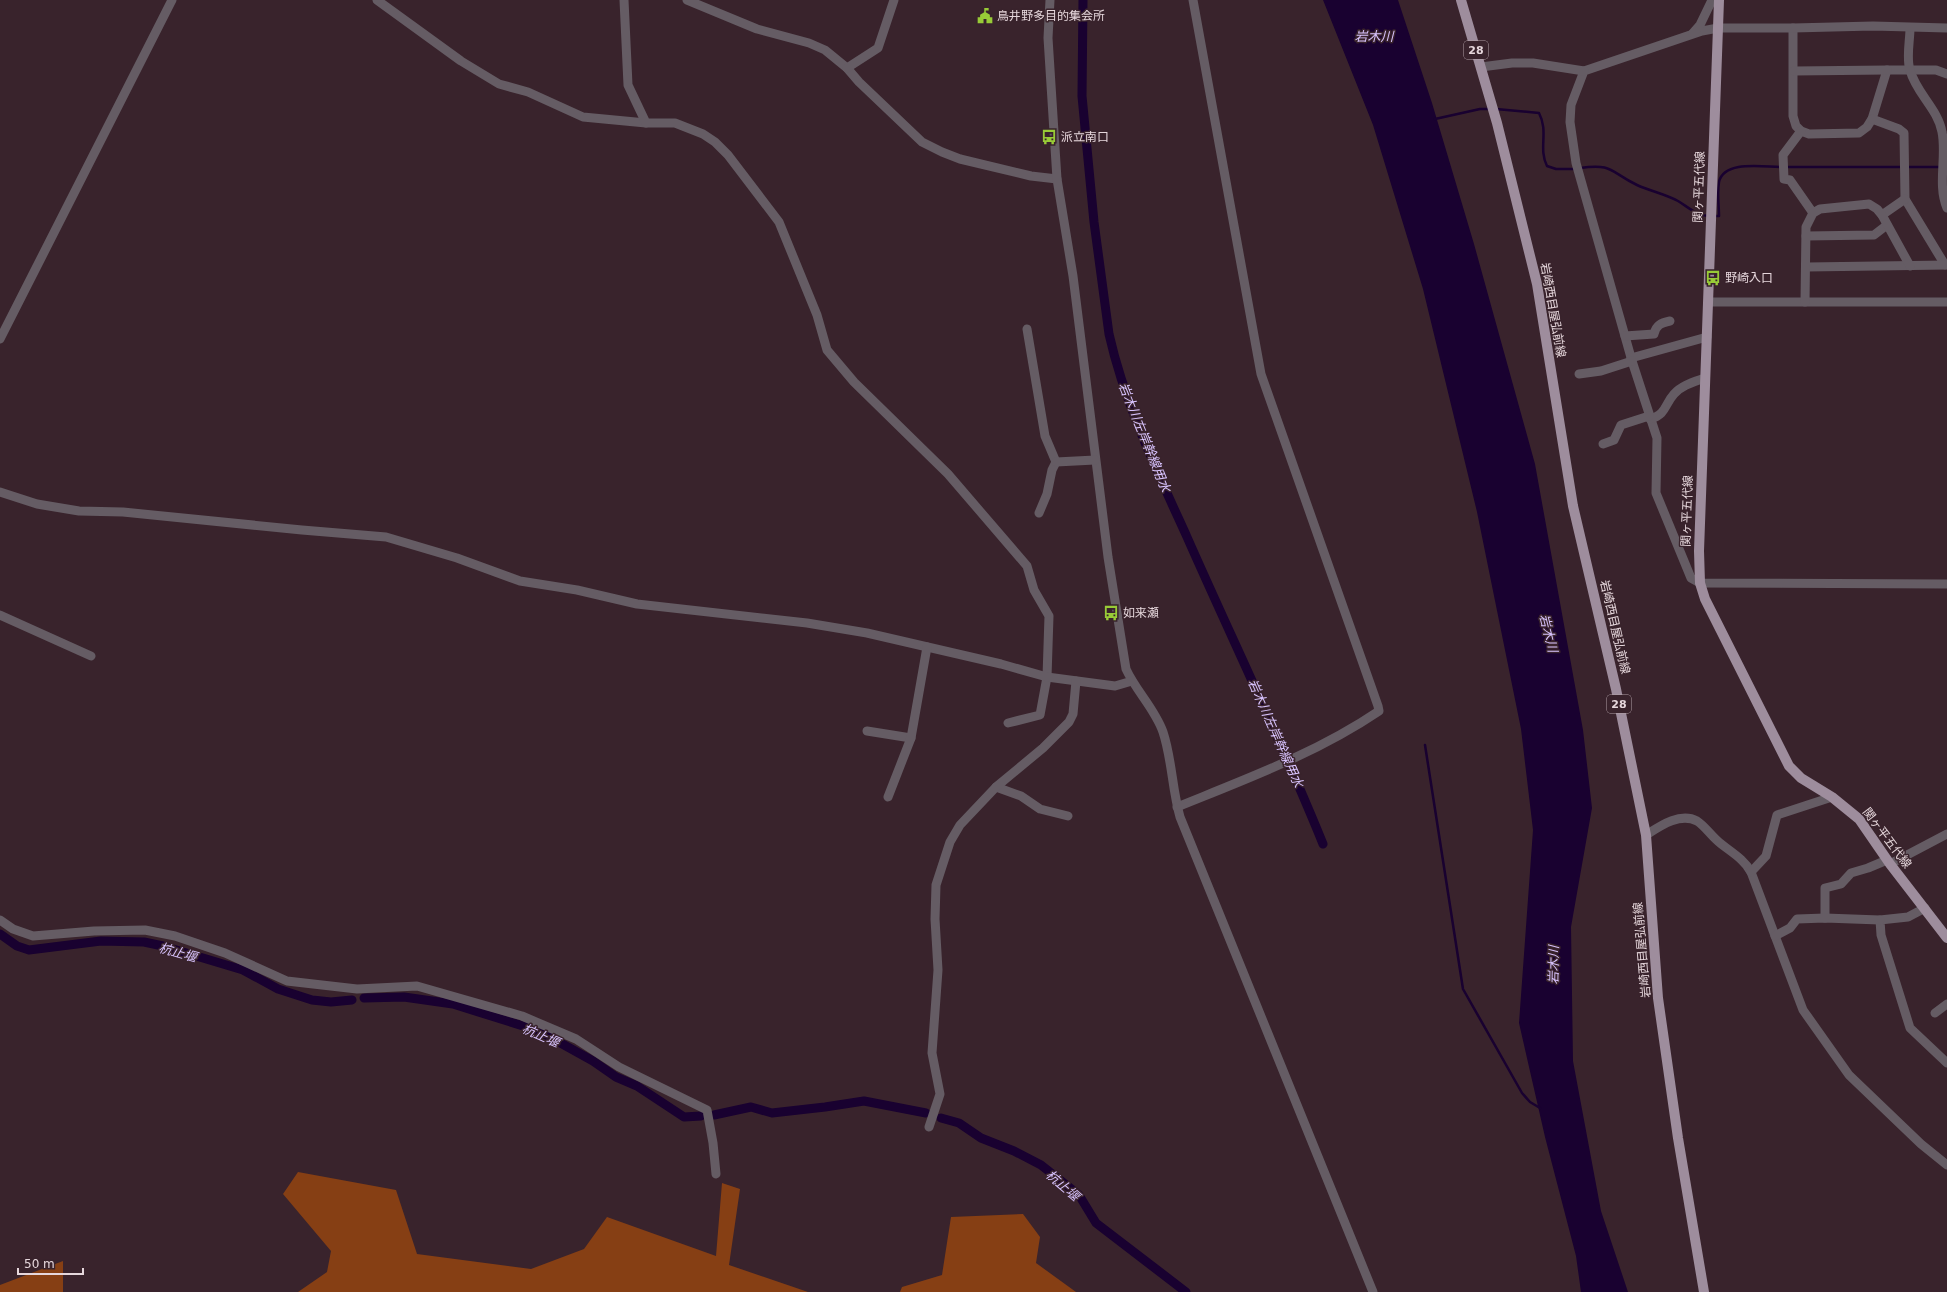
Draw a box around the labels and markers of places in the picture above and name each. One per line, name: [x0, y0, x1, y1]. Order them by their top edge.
public building icon: 鳥井野多目的集会所: [976, 7, 994, 25]
place label: 鳥井野多目的集会所: [997, 9, 1105, 23]
bus stop icon: 派立南口: [1040, 128, 1058, 146]
place label: 派立南口: [1061, 130, 1109, 144]
bus stop icon: 野崎入口: [1704, 269, 1722, 287]
place label: 野崎入口: [1725, 271, 1773, 285]
bus stop icon: 如来瀬: [1102, 604, 1120, 622]
place label: 如来瀬: [1123, 606, 1159, 620]

